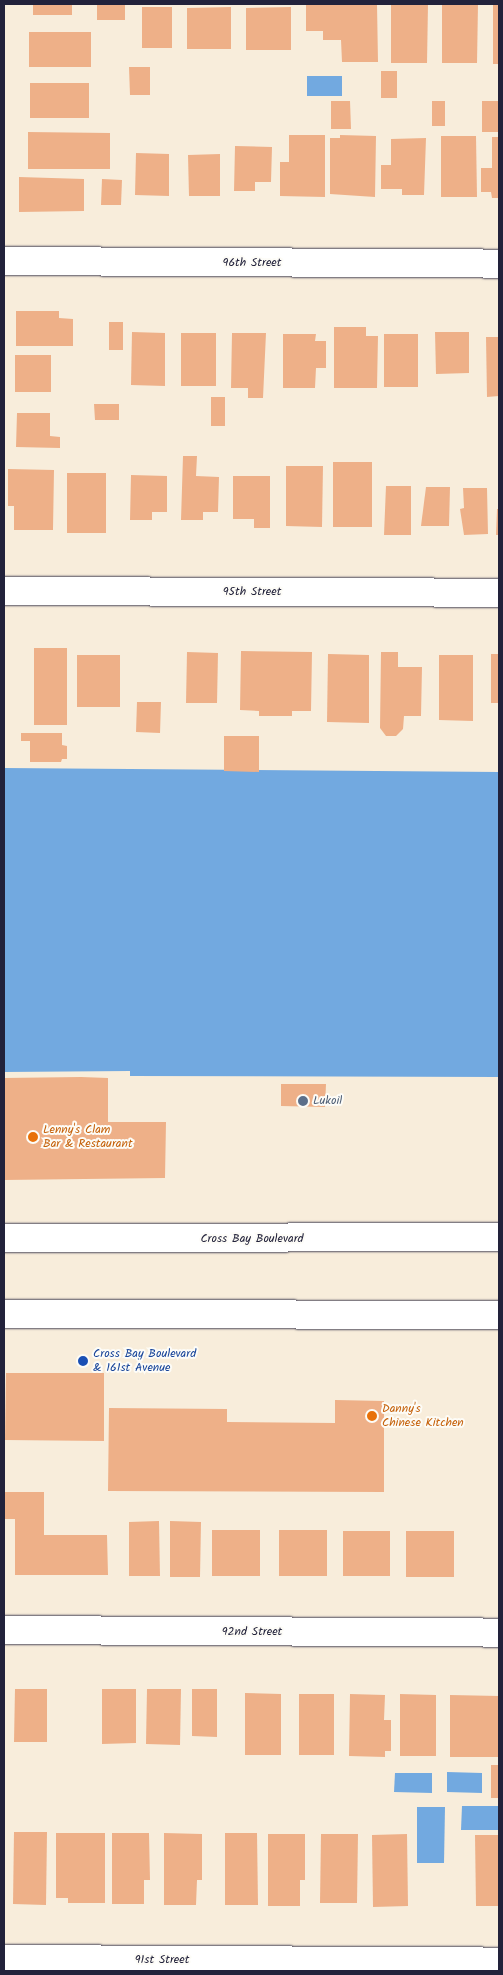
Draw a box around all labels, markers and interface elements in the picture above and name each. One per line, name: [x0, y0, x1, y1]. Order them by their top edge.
street label: 96th Street: [223, 256, 281, 270]
street label: 95th Street: [223, 585, 281, 599]
place label: Lukoil: [313, 1094, 342, 1108]
marker: Lukoil: [297, 1095, 309, 1107]
place label: Lenny's Clam Bar & Restaurant: [43, 1123, 133, 1151]
marker: Lenny's Clam Bar & Restaurant: [27, 1131, 39, 1143]
street label: Cross Bay Boulevard: [200, 1232, 304, 1246]
place label: Cross Bay Boulevard & 161st Avenue: [93, 1347, 196, 1375]
marker: Cross Bay Boulevard & 161st Avenue: [77, 1355, 89, 1367]
place label: Danny's Chinese Kitchen: [382, 1402, 464, 1430]
marker: Danny's Chinese Kitchen: [366, 1410, 378, 1422]
street label: 92nd Street: [222, 1625, 282, 1639]
street label: 91st Street: [135, 1953, 189, 1967]

